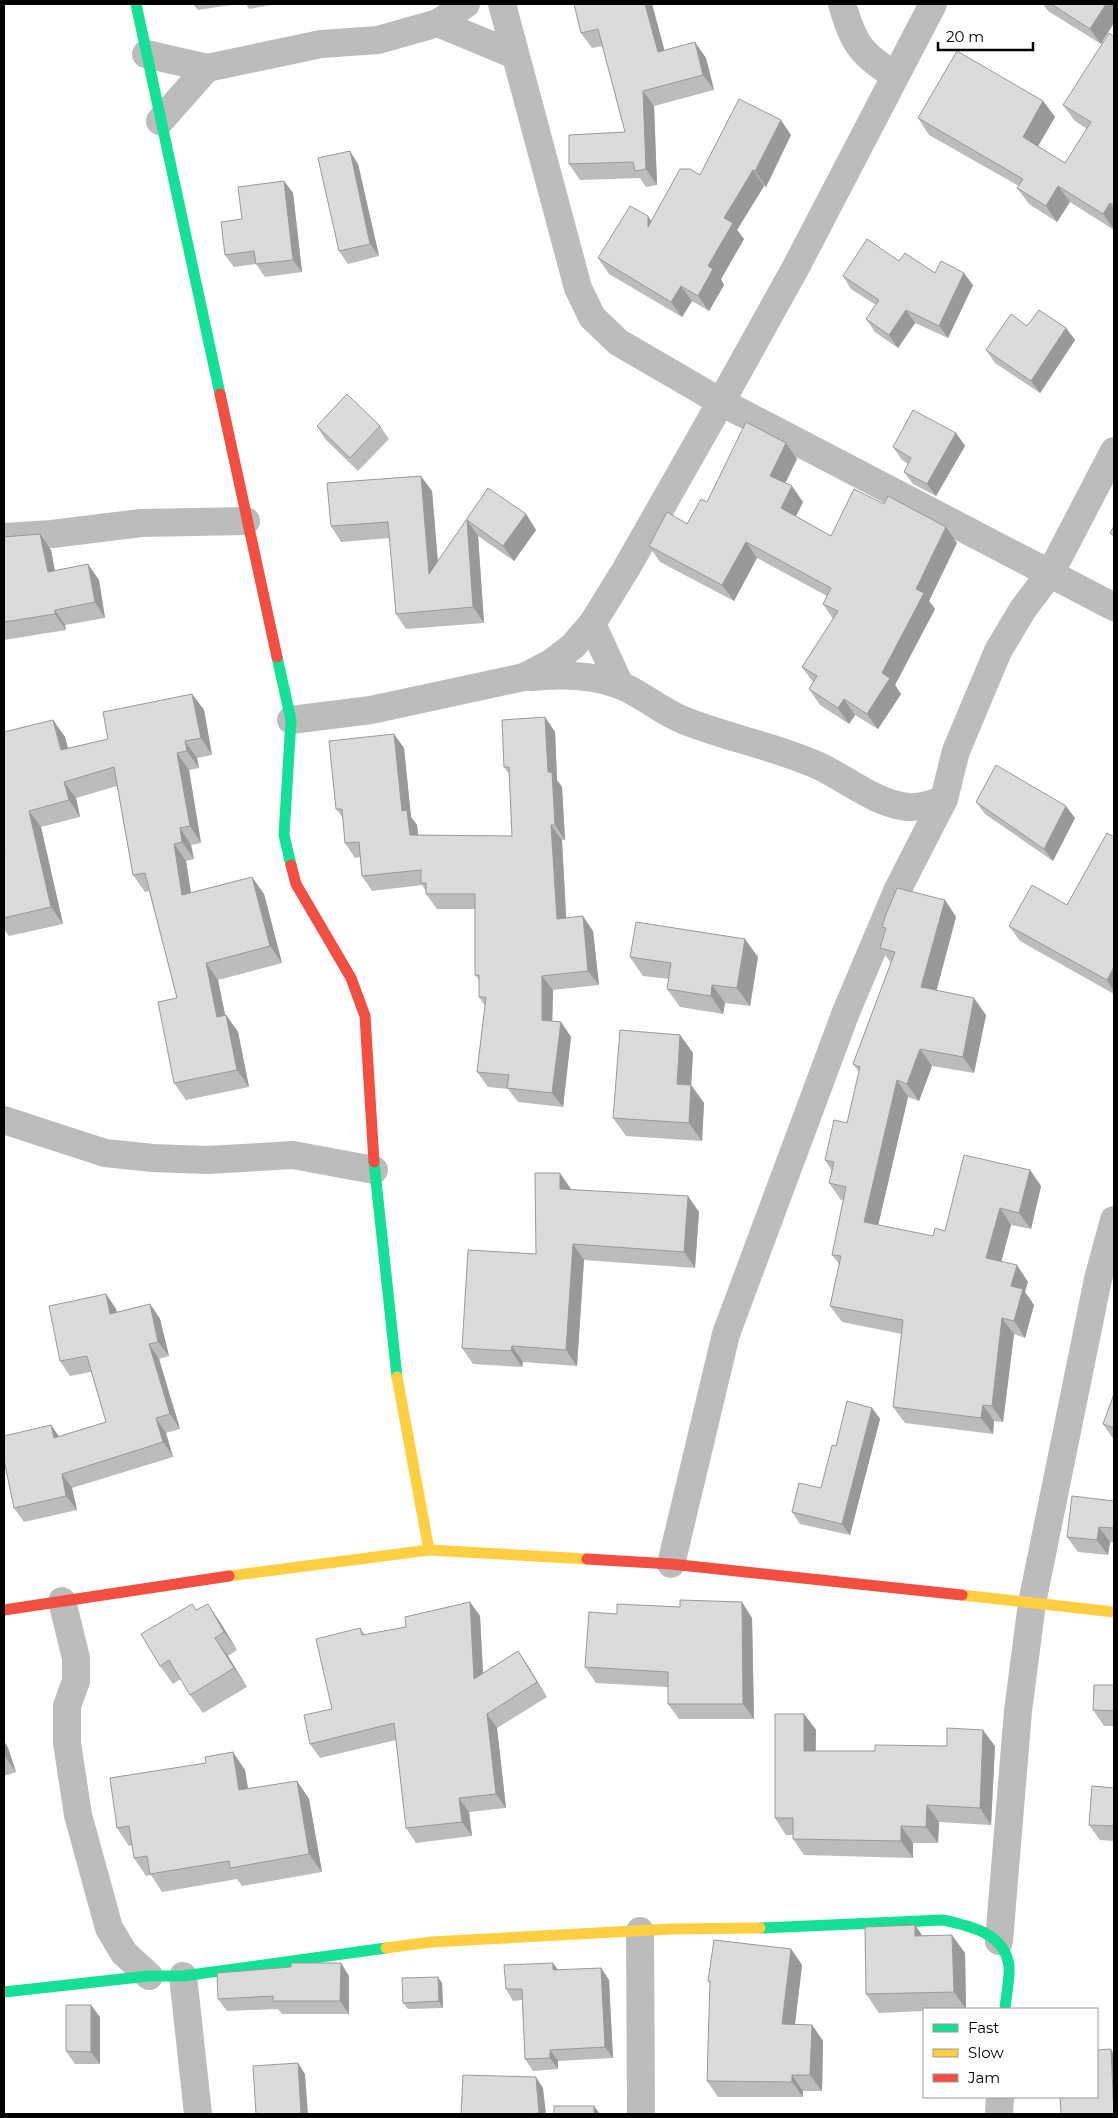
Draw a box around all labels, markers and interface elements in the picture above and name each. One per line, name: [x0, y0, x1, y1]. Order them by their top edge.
scale bar: [938, 20, 1033, 52]
text: 20 m: [946, 27, 984, 46]
legend: [923, 2008, 1098, 2098]
text: Fast: [968, 2018, 999, 2037]
text: Slow: [968, 2043, 1004, 2062]
text: Jam: [967, 2068, 1000, 2087]

